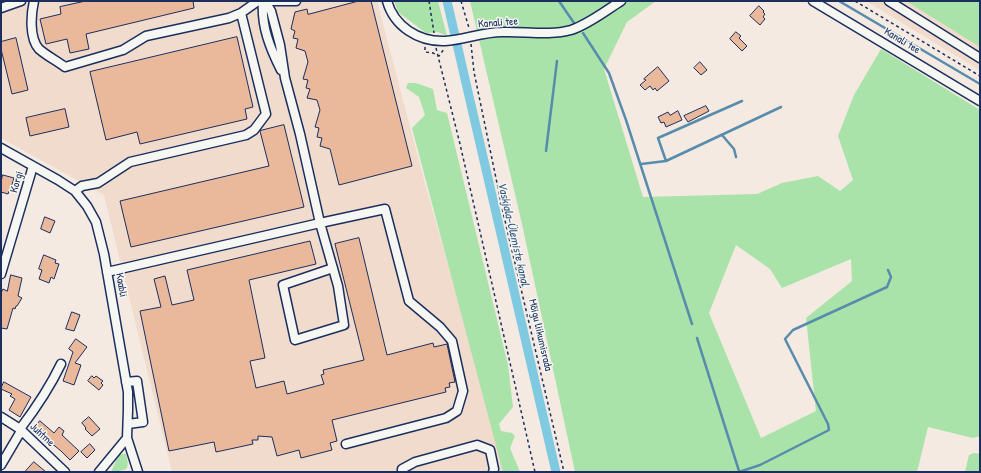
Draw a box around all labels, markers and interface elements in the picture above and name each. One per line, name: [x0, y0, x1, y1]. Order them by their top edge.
street label: Kanali tee: [478, 15, 518, 31]
street label: Kanali tee: [882, 25, 922, 57]
street label: Korgi: [8, 170, 26, 194]
water label: Vaskjala-Ülemiste kanal: [494, 181, 532, 287]
street label: Kaabli: [112, 272, 130, 298]
street label: Mõigu liikumisrada: [525, 298, 555, 372]
street label: Juhtme: [27, 420, 57, 450]

